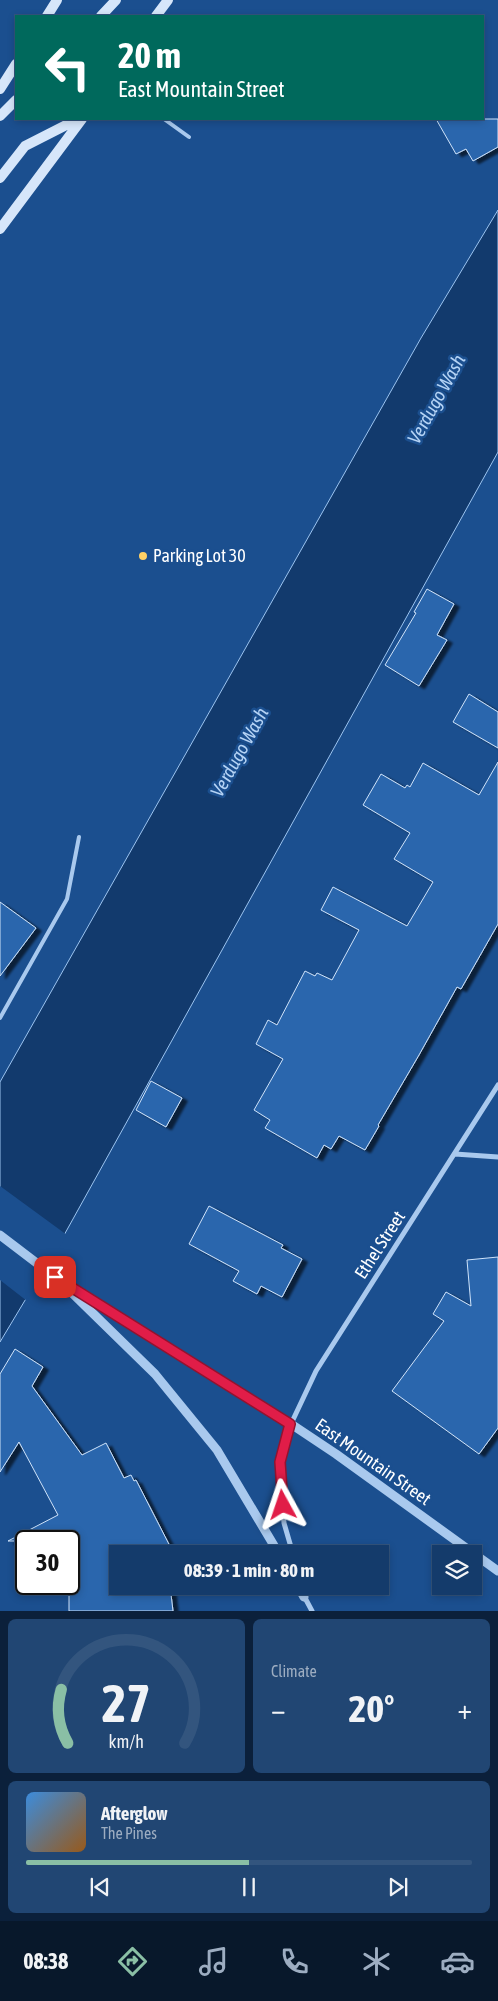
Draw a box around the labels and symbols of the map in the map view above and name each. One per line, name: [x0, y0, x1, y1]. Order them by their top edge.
water label: Verdugo Wash: [402, 351, 470, 447]
place label: Parking Lot 30: [153, 545, 246, 566]
marker: Parking Lot 30: [137, 550, 149, 562]
water label: Verdugo Wash: [205, 704, 273, 800]
street label: Ethel Street: [350, 1207, 409, 1283]
pin: [34, 1256, 76, 1298]
street label: East Mountain Street: [311, 1414, 435, 1509]
position arrow: [256, 1478, 308, 1530]
speed limit sign: 30: [15, 1530, 80, 1595]

